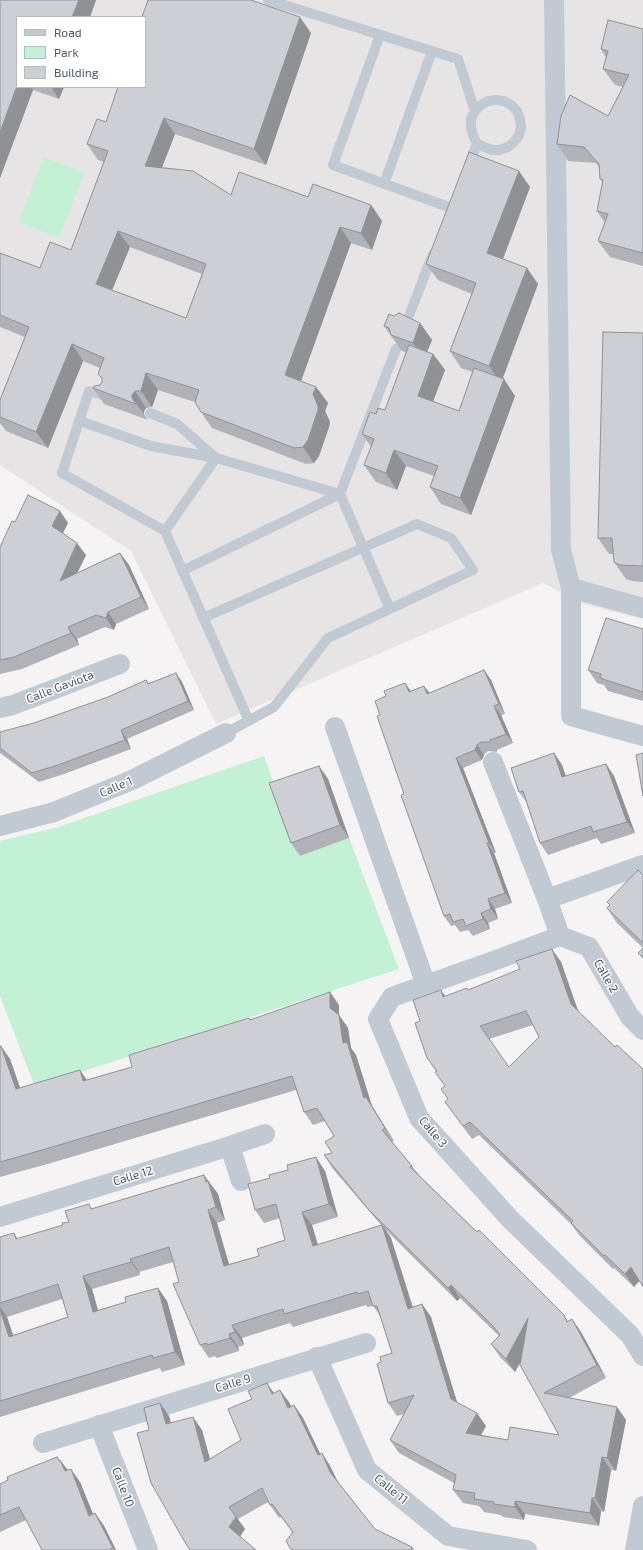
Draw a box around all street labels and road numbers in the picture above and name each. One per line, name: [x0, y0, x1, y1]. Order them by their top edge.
street label: Calle Gaviota: [24, 668, 96, 706]
street label: Calle 1: [97, 774, 135, 800]
street label: Calle 2: [591, 957, 621, 995]
street label: Calle 3: [416, 1113, 450, 1151]
street label: Calle 12: [111, 1163, 155, 1189]
street label: Calle 9: [213, 1371, 253, 1395]
street label: Calle 10: [109, 1465, 137, 1509]
street label: Calle 11: [371, 1471, 411, 1507]

